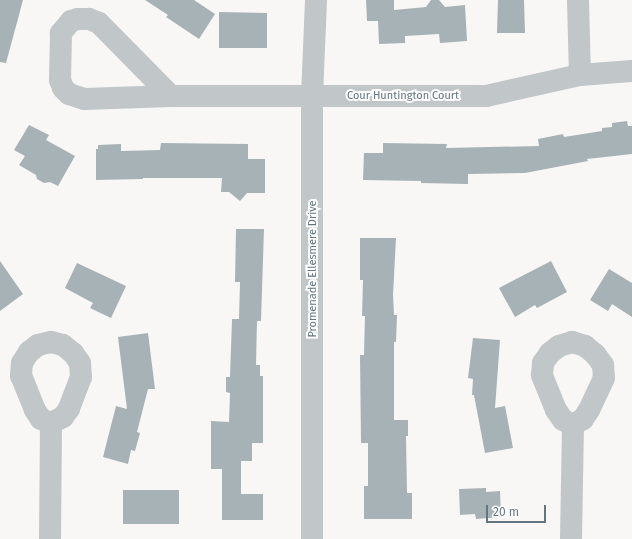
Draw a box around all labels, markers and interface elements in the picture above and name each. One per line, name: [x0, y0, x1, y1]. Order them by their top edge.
street label: Cour Huntington Court: [347, 89, 459, 103]
street label: Promenade Ellesmere Drive: [306, 200, 320, 338]
scale bar: [488, 497, 548, 523]
text: 20 m: [493, 505, 519, 519]

